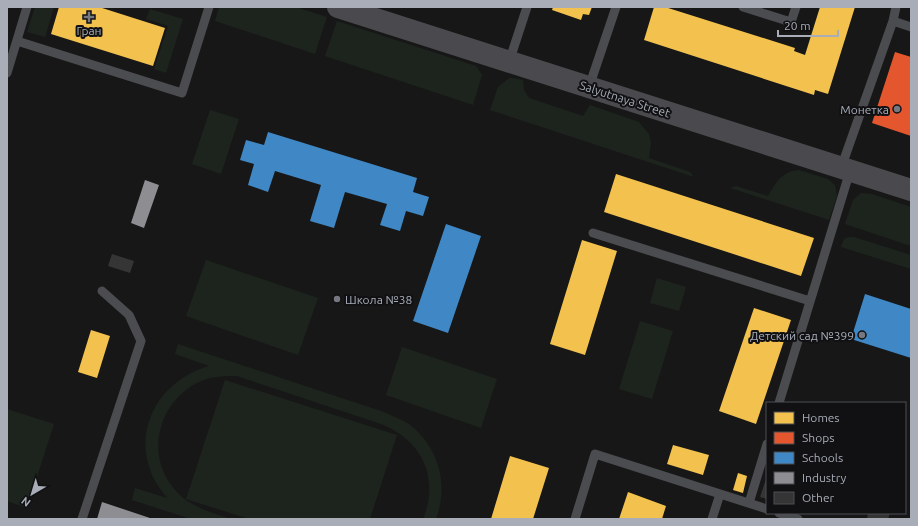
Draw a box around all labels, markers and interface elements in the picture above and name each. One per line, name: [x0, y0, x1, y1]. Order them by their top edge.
marker: Гран: [84, 12, 94, 22]
scale bar: [778, 12, 838, 38]
text: 20 m: [784, 19, 811, 32]
place label: Гран: [76, 24, 102, 37]
street label: Salyutnaya Street: [578, 78, 672, 120]
place label: Монетка: [840, 103, 889, 116]
marker: Монетка: [892, 104, 902, 114]
place label: Школа №38: [345, 293, 413, 306]
marker: Школа №38: [332, 294, 342, 304]
place label: Детский сад №399: [750, 329, 854, 342]
marker: Детский сад №399: [857, 330, 867, 340]
legend: [766, 402, 906, 514]
text: Homes: [802, 411, 840, 424]
text: Shops: [802, 431, 834, 444]
text: Schools: [802, 451, 843, 464]
text: Industry: [802, 471, 847, 484]
north arrow: [12, 474, 52, 514]
text: Other: [802, 491, 835, 504]
text: N: [19, 495, 33, 509]

